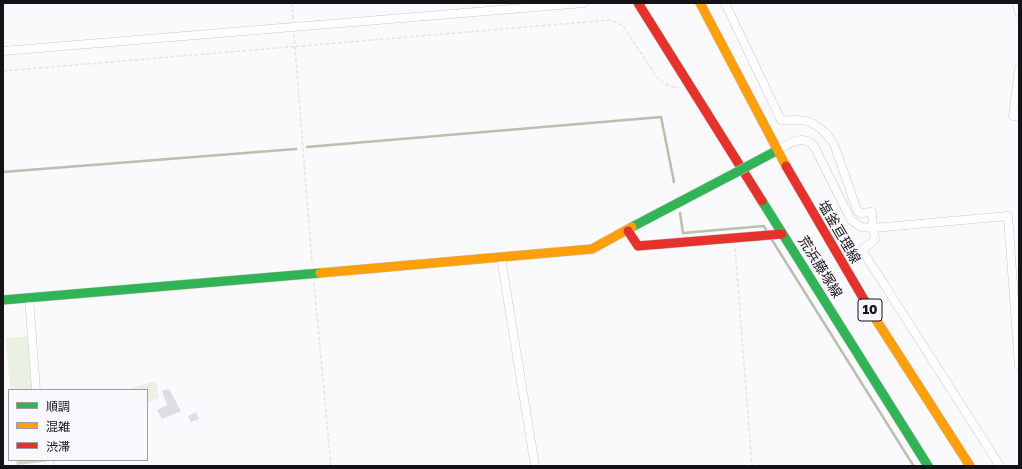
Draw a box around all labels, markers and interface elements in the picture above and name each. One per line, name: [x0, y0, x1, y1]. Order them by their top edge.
street label: 塩釜亘理線: [814, 197, 864, 267]
street label: 荒浜藤塚線: [794, 233, 846, 301]
road number: 10: [858, 299, 882, 321]
legend: [8, 389, 148, 461]
text: 順調: [46, 399, 70, 414]
text: 混雑: [46, 419, 70, 434]
text: 渋滞: [46, 439, 70, 454]

